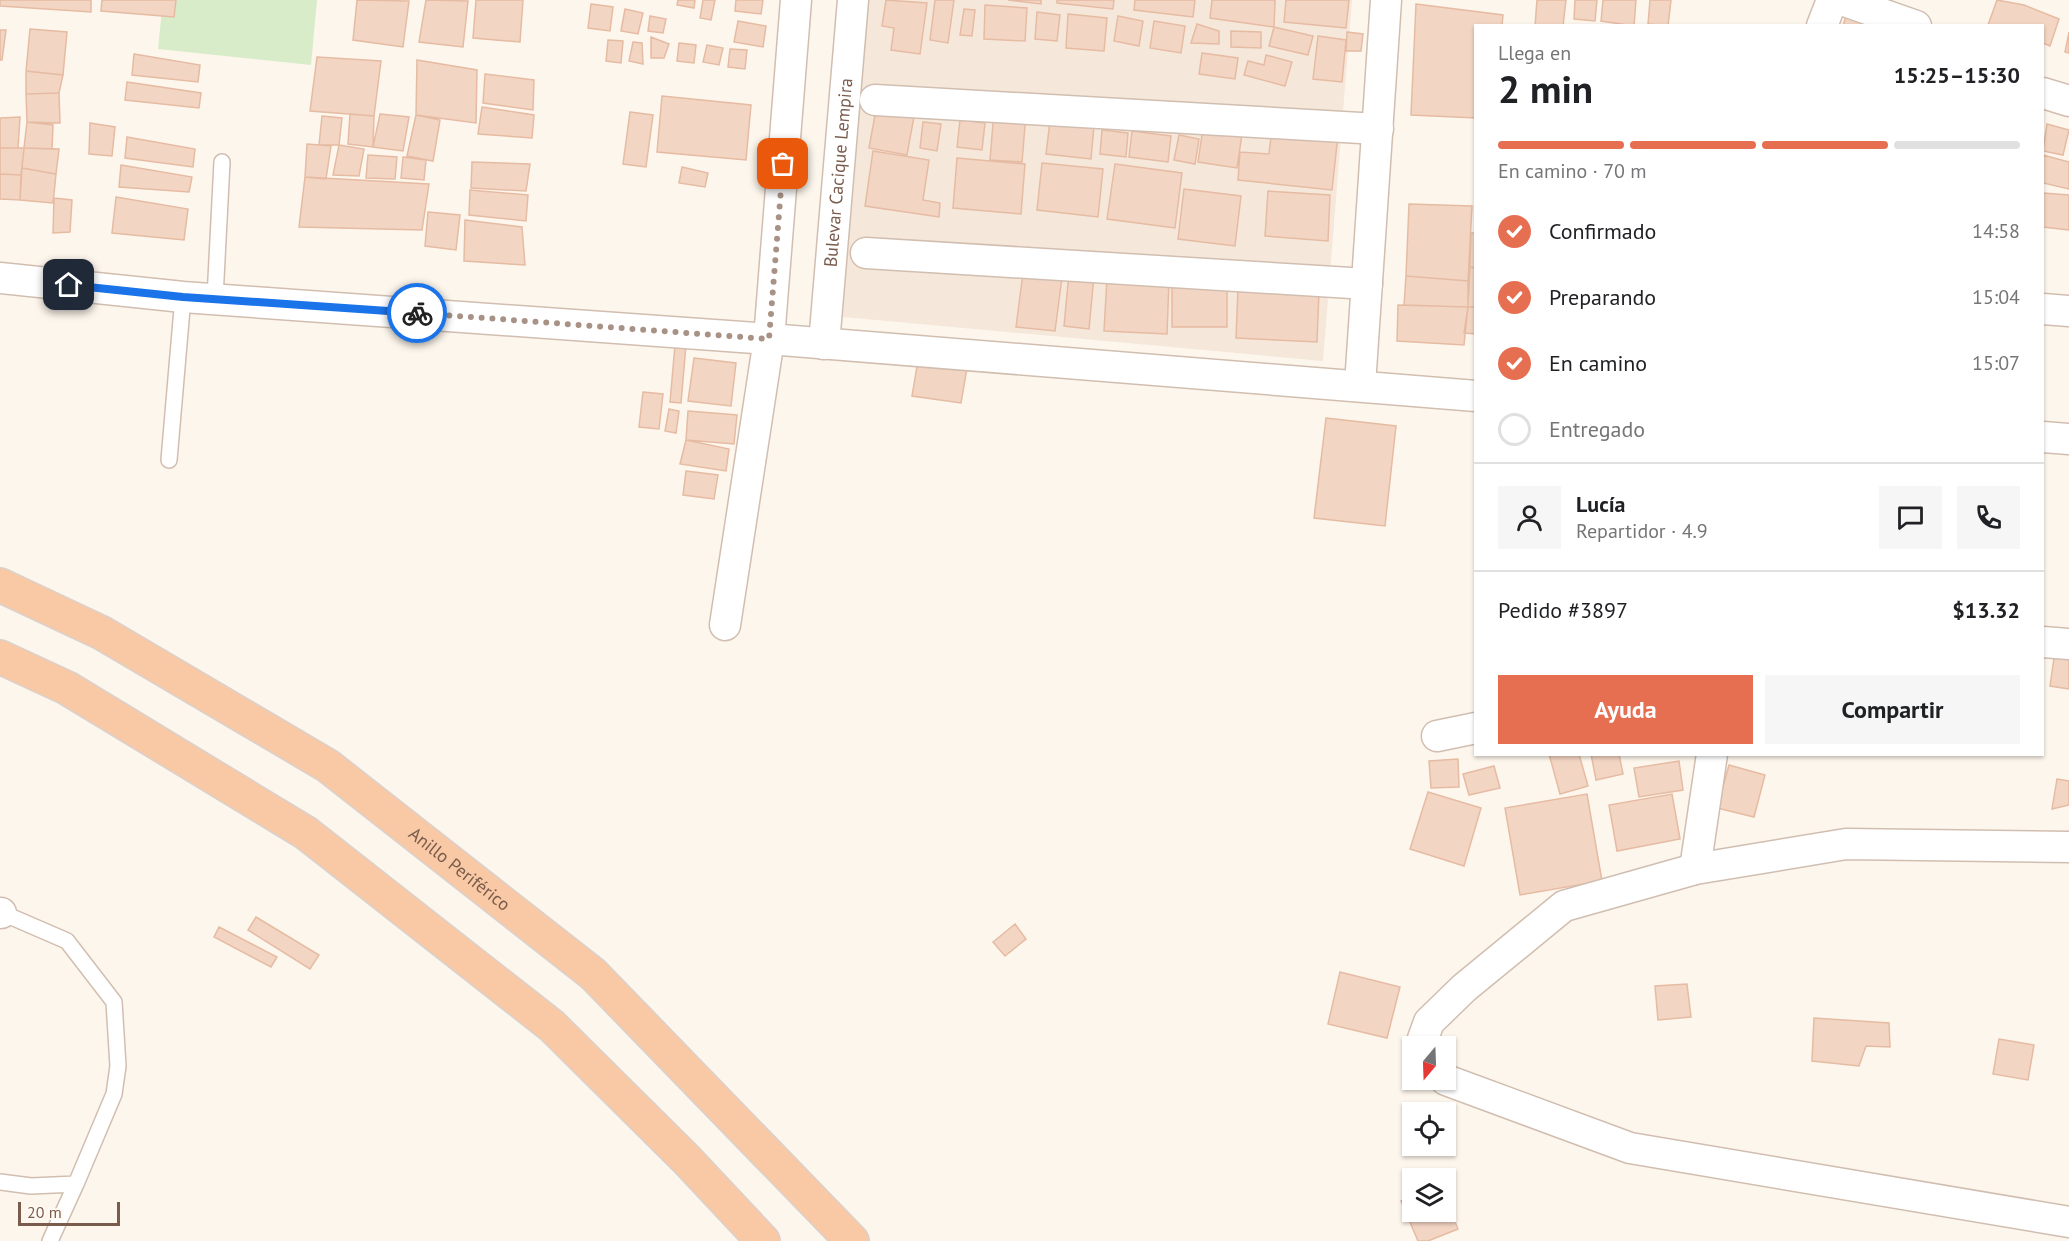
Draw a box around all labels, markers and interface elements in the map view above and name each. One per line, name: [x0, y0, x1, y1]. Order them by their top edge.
text: Llega en: [1498, 40, 1571, 66]
text: 15:25–15:30: [1894, 61, 2020, 89]
text: 2 min: [1498, 63, 1593, 114]
street label: Bulevar Cacique Lempira: [819, 77, 857, 268]
pin: [757, 138, 808, 189]
icon: bag: [766, 147, 799, 180]
text: En camino · 70 m: [1498, 158, 1647, 184]
icon: check: [1498, 215, 1531, 248]
text: Confirmado: [1549, 217, 1656, 245]
text: 14:58: [1972, 218, 2020, 244]
pin: [43, 259, 94, 310]
icon: home: [52, 268, 85, 301]
icon: check: [1498, 281, 1531, 314]
courier: [387, 283, 447, 343]
text: Preparando: [1549, 283, 1656, 311]
text: 15:04: [1972, 284, 2020, 310]
icon: bike: [401, 297, 434, 330]
icon: check: [1498, 347, 1531, 380]
text: En camino: [1549, 349, 1647, 377]
text: 15:07: [1972, 350, 2020, 376]
text: Entregado: [1549, 415, 1645, 443]
button: person: [1498, 486, 1561, 549]
button: chat: [1879, 486, 1942, 549]
button: phone: [1957, 486, 2020, 549]
text: Lucía: [1576, 490, 1626, 518]
text: Repartidor · 4.9: [1576, 518, 1708, 544]
text: Pedido #3897: [1498, 596, 1628, 624]
text: $13.32: [1952, 596, 2020, 624]
button: Ayuda: [1498, 675, 1753, 744]
button: Compartir: [1765, 675, 2020, 744]
street label: Anillo Periférico: [404, 822, 515, 916]
north arrow: [1402, 1036, 1456, 1090]
map controls: [1402, 1036, 1456, 1222]
button: locate: [1402, 1102, 1456, 1156]
button: layers: [1402, 1168, 1456, 1222]
scale bar: [18, 1199, 120, 1226]
text: 20 m: [27, 1202, 62, 1222]

